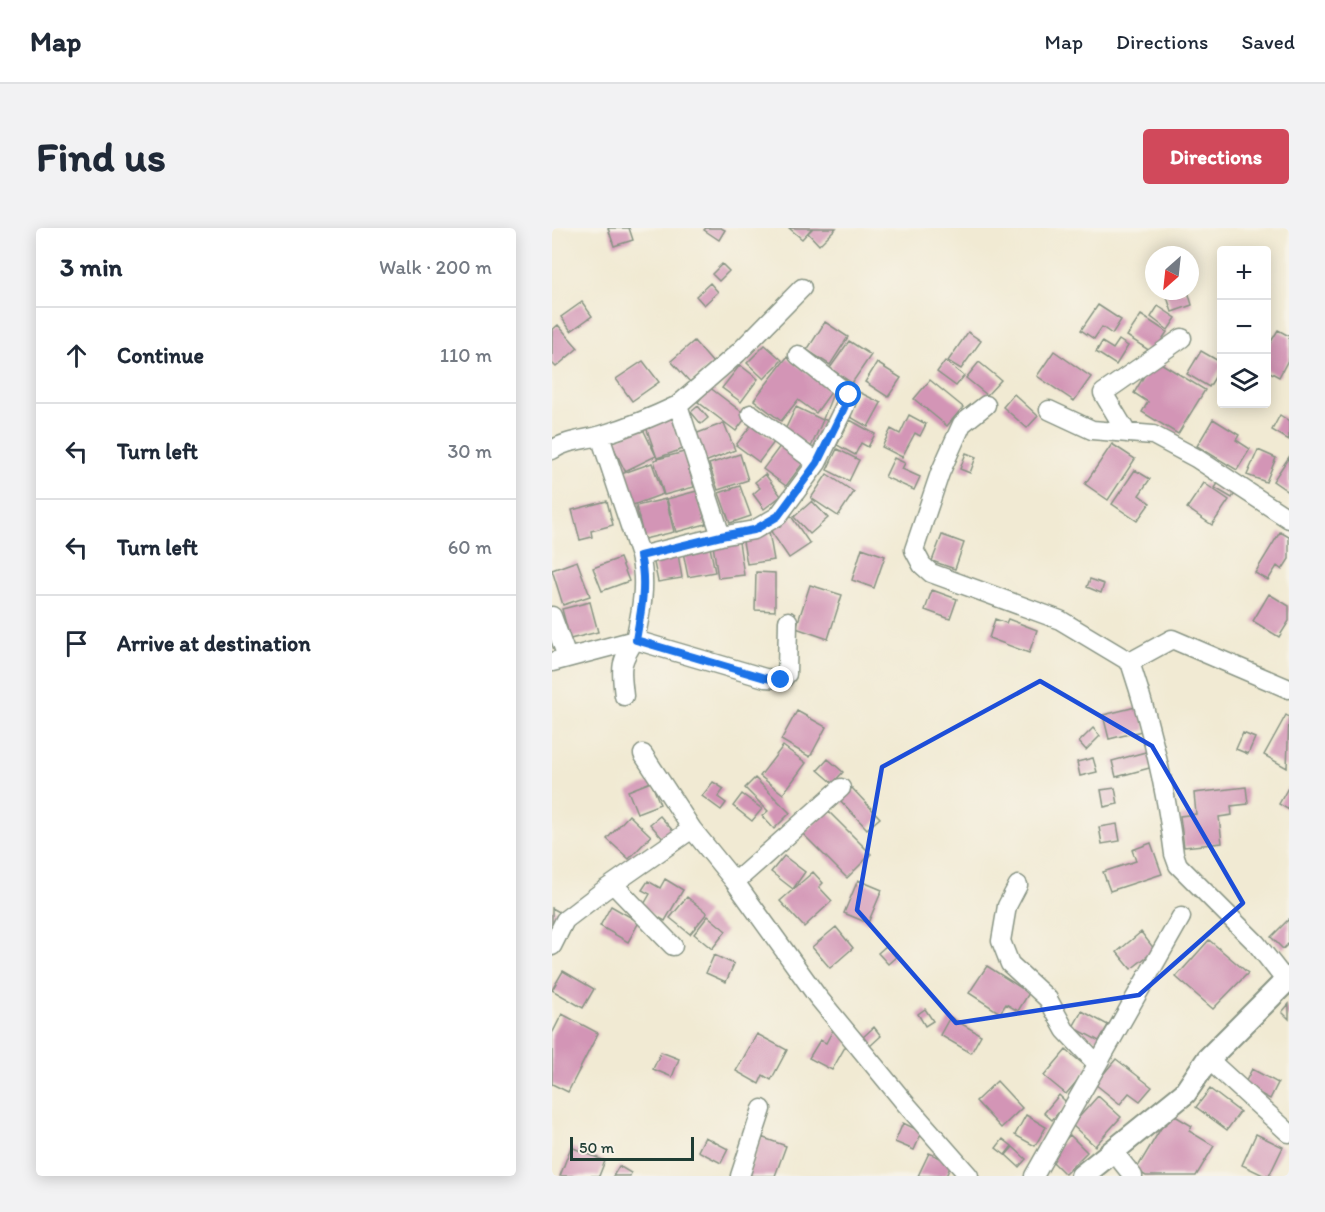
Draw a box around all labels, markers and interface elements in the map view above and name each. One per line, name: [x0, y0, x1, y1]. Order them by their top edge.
text: Map: [30, 24, 81, 58]
text: Map: [1045, 29, 1083, 54]
text: Directions: [1116, 29, 1208, 54]
text: Saved: [1241, 29, 1295, 54]
button: Directions: [1143, 129, 1289, 184]
text: Find us: [36, 131, 166, 182]
north arrow: [1145, 246, 1199, 300]
map controls: [1217, 246, 1271, 408]
button: +: [1217, 246, 1271, 300]
text: 3 min: [60, 251, 122, 283]
text: Walk · 200 m: [379, 255, 492, 279]
button: −: [1217, 300, 1271, 354]
icon: ahead: [60, 339, 93, 372]
text: Continue: [117, 342, 204, 369]
text: 110 m: [440, 343, 492, 367]
button: layers: [1217, 354, 1271, 408]
route start: [835, 381, 861, 407]
icon: left: [60, 435, 93, 468]
text: Turn left: [117, 438, 198, 465]
text: 30 m: [447, 439, 492, 463]
icon: left: [60, 531, 93, 564]
text: Turn left: [117, 534, 198, 561]
text: 60 m: [448, 535, 492, 559]
icon: arrive: [60, 627, 93, 660]
text: Arrive at destination: [117, 630, 311, 657]
route end: [767, 666, 793, 692]
scale bar: [570, 1134, 694, 1162]
text: 50 m: [579, 1138, 614, 1157]

